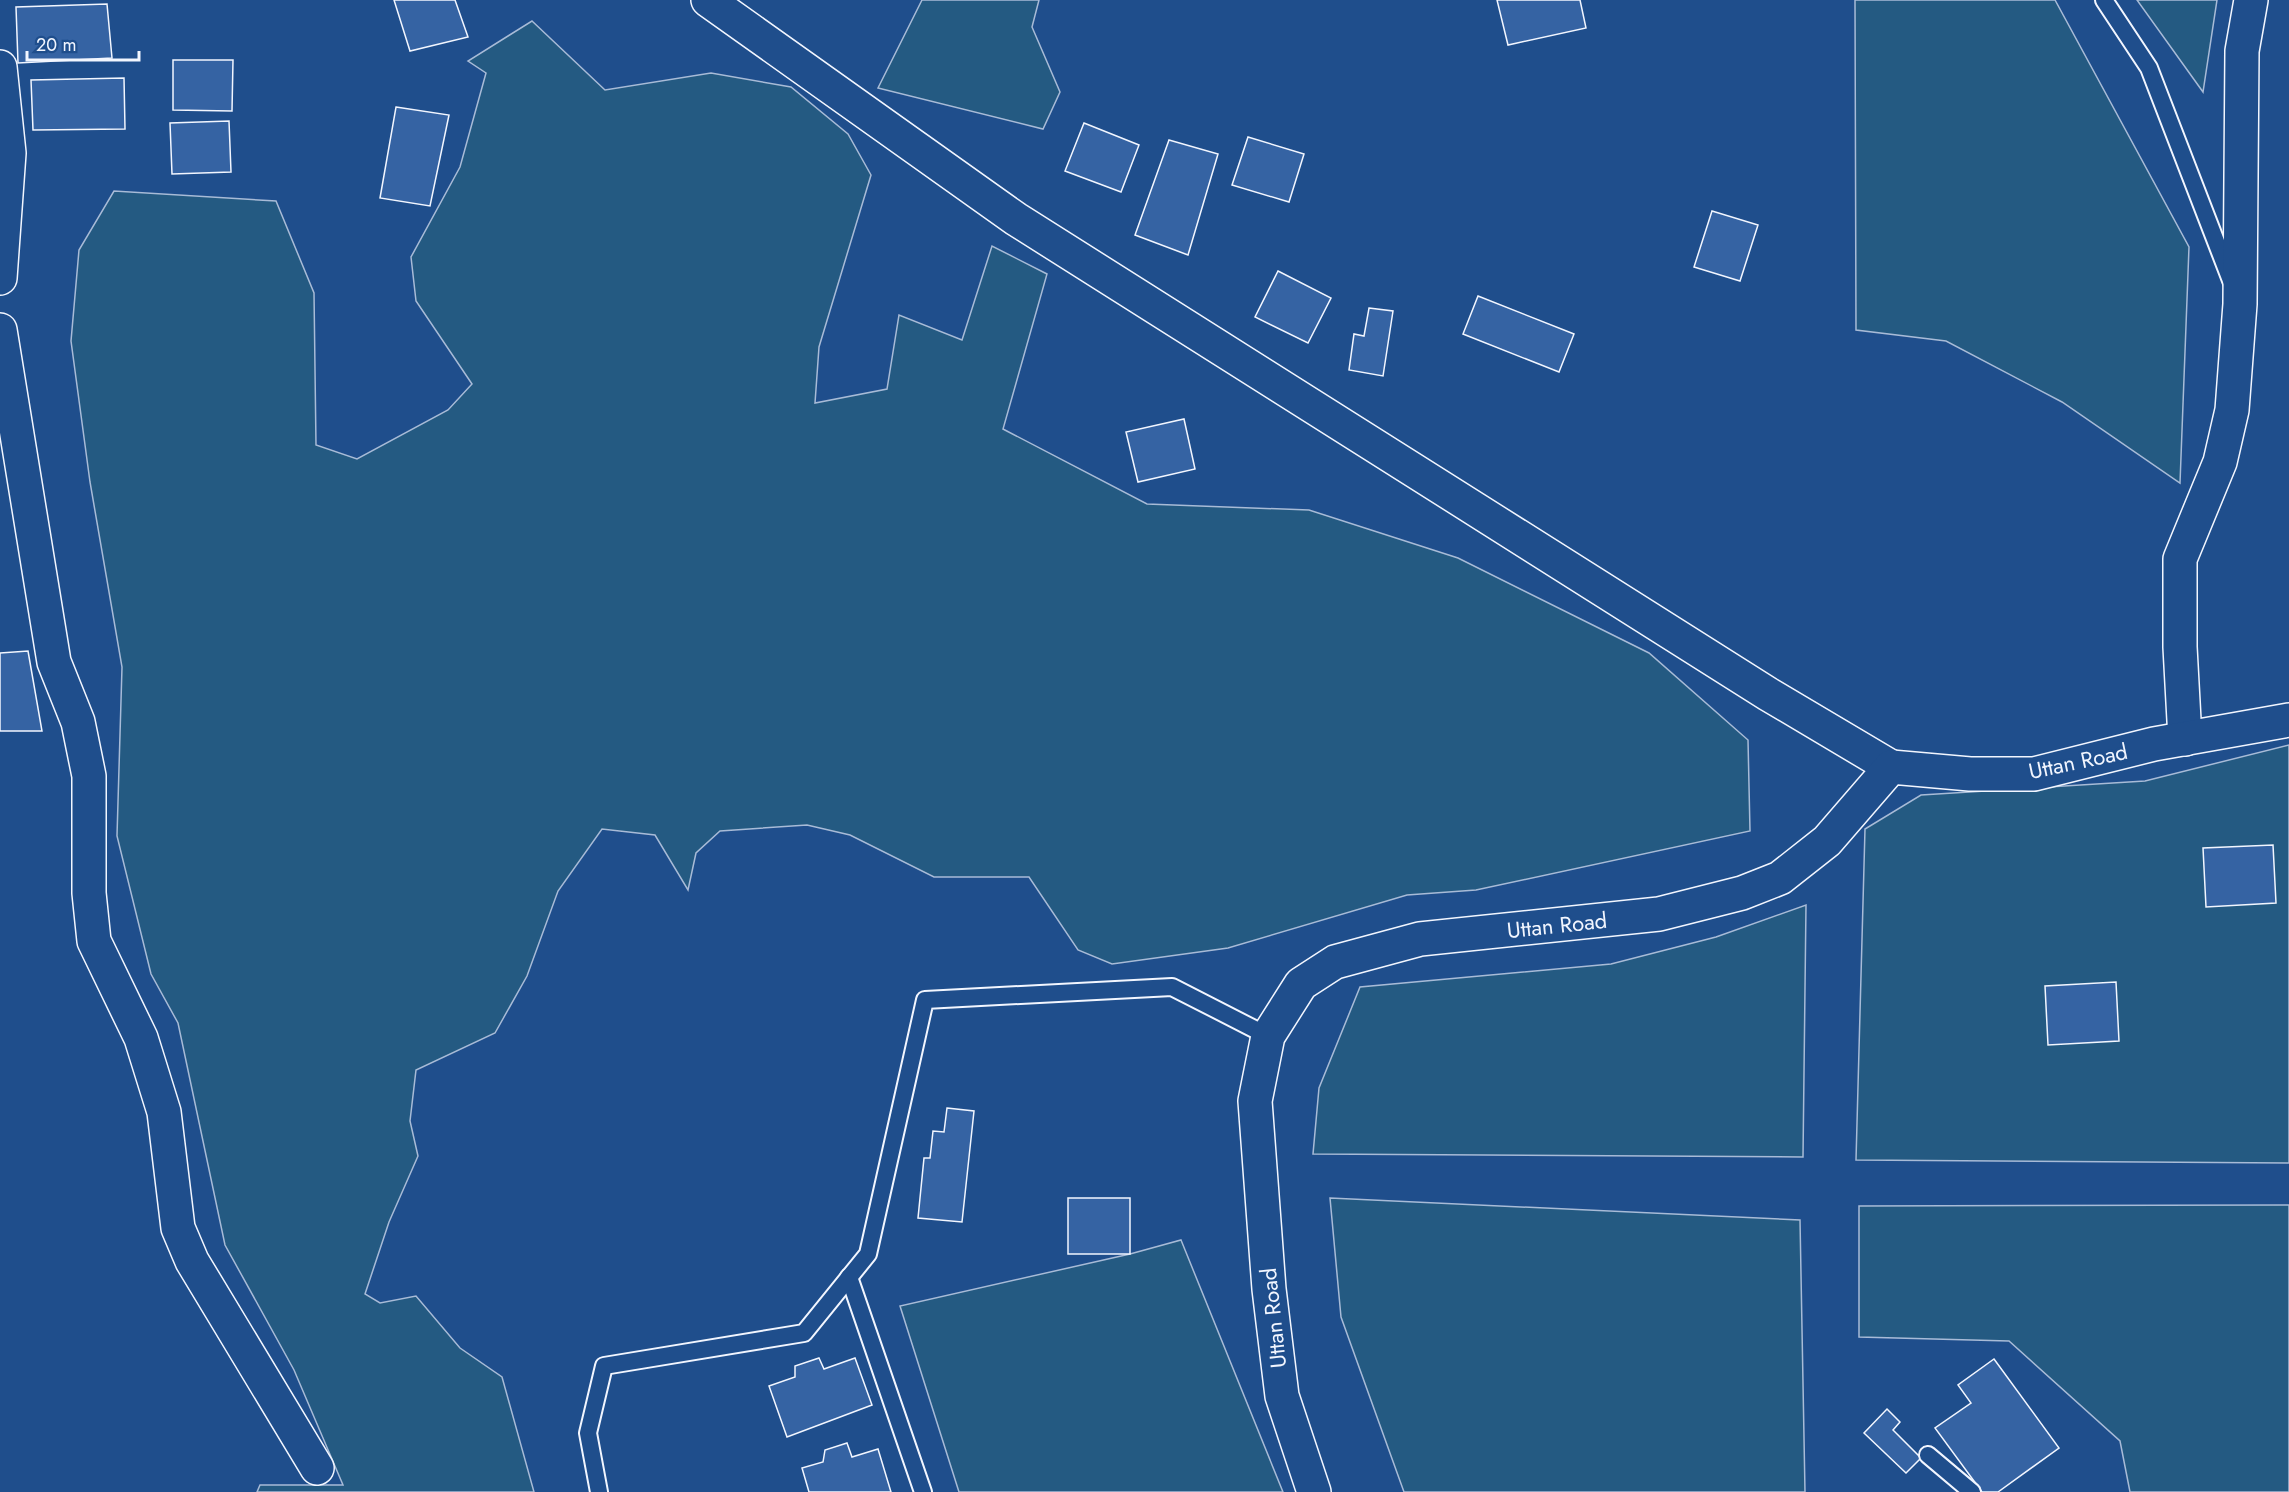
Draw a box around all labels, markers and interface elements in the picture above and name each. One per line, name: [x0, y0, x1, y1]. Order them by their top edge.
scale bar: [27, 24, 140, 62]
text: 20 m: [36, 32, 76, 58]
street label: Uttan Road: [2026, 735, 2130, 787]
street label: Uttan Road: [1505, 904, 1609, 946]
street label: Uttan Road: [1252, 1266, 1294, 1370]

